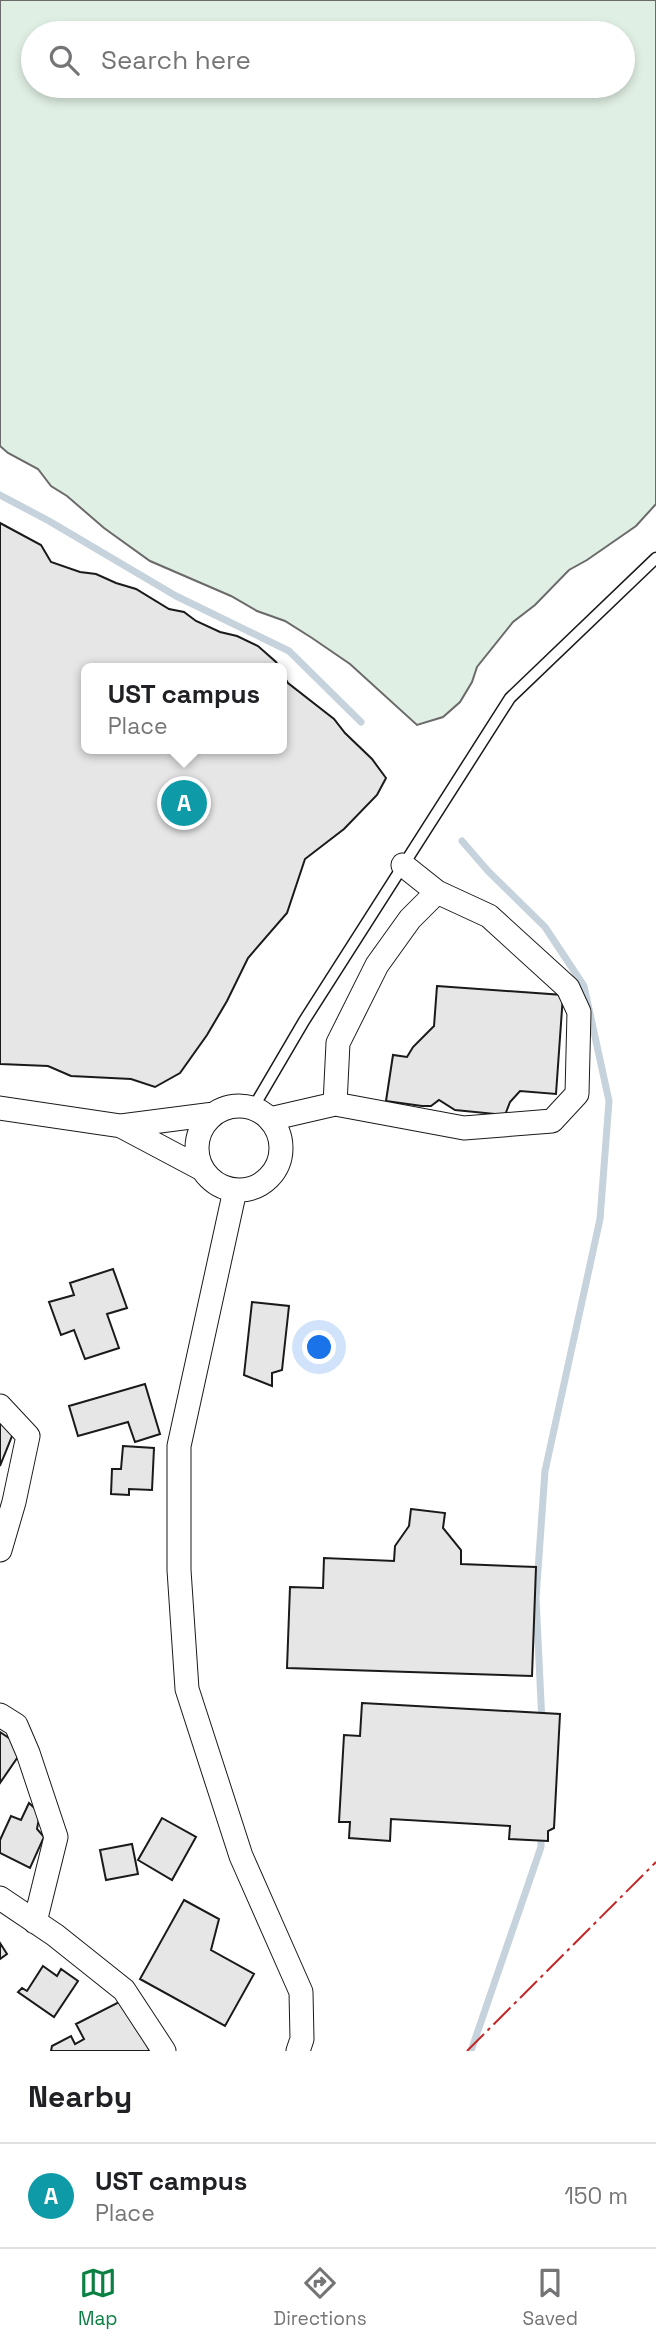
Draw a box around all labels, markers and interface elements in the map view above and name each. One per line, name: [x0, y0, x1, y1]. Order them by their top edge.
search box: [21, 21, 635, 98]
icon: search: [45, 41, 83, 79]
text: Search here: [101, 43, 251, 77]
popup: [81, 663, 287, 754]
text: UST campus: [108, 677, 260, 711]
text: Place: [108, 711, 168, 741]
pin: A: [161, 777, 207, 829]
your location: [302, 1330, 336, 1364]
text: Nearby: [28, 2077, 132, 2116]
text: UST campus: [95, 2164, 247, 2198]
text: A: [44, 2181, 58, 2211]
text: 150 m: [564, 2181, 628, 2211]
text: Place: [95, 2198, 155, 2228]
tab: Map: [78, 2264, 118, 2331]
tab: Directions: [274, 2264, 367, 2331]
tab: Saved: [523, 2264, 578, 2331]

